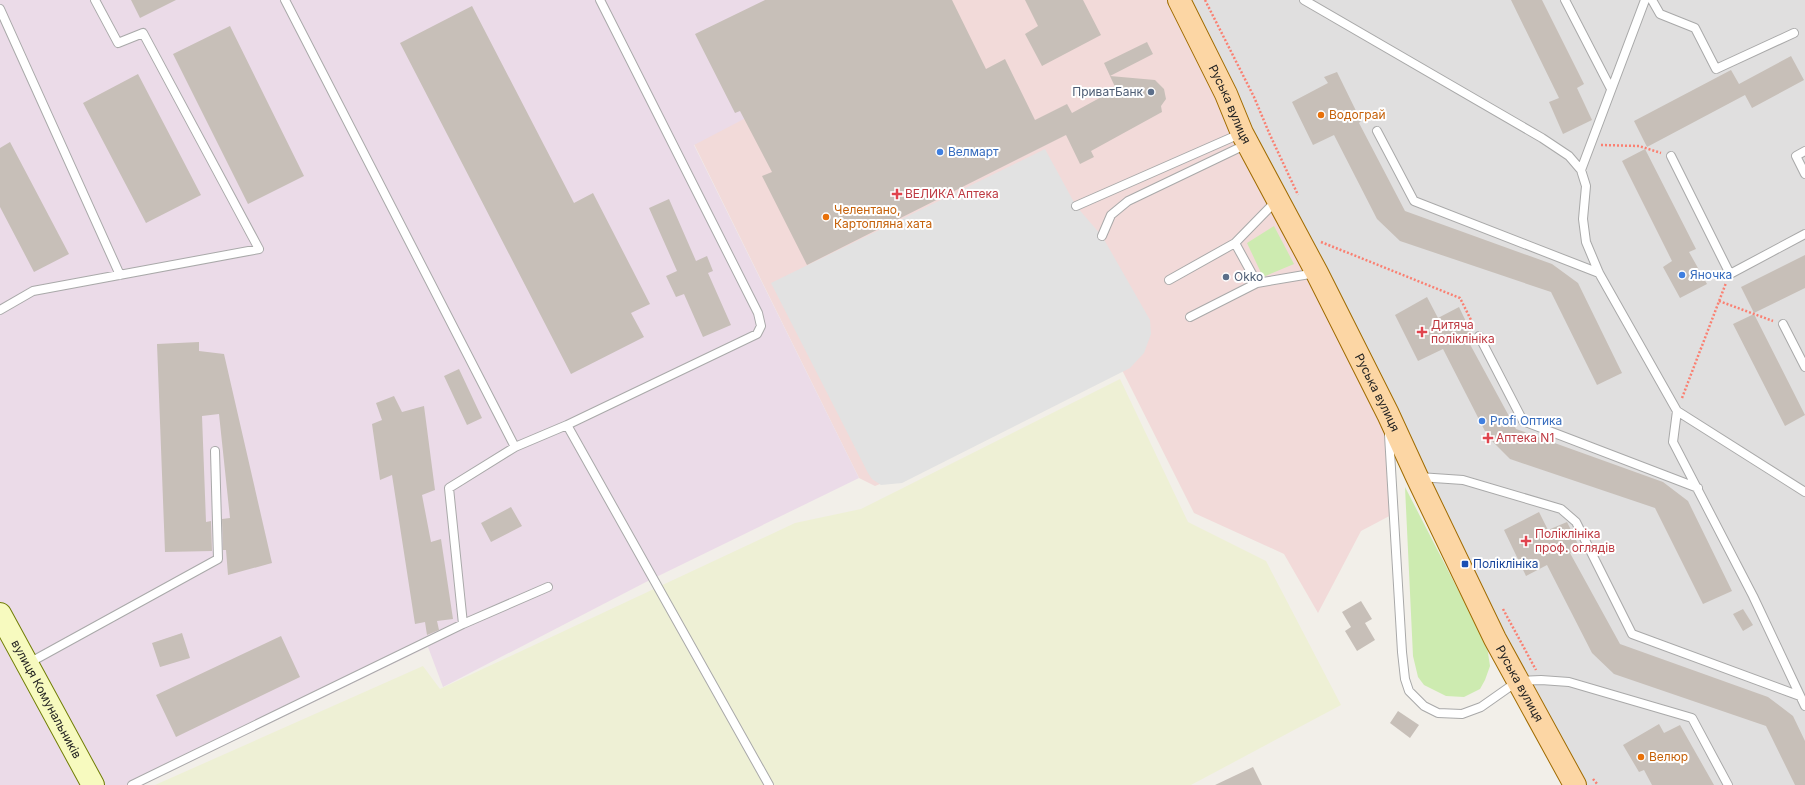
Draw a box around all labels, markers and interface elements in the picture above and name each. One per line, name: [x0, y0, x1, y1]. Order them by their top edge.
street label: Руська вулиця: [1206, 62, 1254, 146]
place label: ПриватБанк: [1072, 84, 1143, 99]
marker: ПриватБанк: [1146, 87, 1156, 97]
place label: Водограй: [1329, 107, 1386, 122]
marker: Водограй: [1316, 110, 1326, 120]
place label: Велмарт: [948, 144, 999, 159]
marker: Велмарт: [935, 147, 945, 157]
place label: ВЕЛИКА Аптека: [905, 186, 999, 201]
marker: ВЕЛИКА Аптека: [892, 189, 902, 199]
place label: Челентано, Картопляна хата: [834, 202, 932, 231]
marker: Челентано, Картопляна хата: [821, 212, 831, 222]
place label: Яночка: [1690, 267, 1732, 282]
place label: Okko: [1234, 269, 1263, 284]
marker: Яночка: [1677, 270, 1687, 280]
marker: Okko: [1221, 272, 1231, 282]
place label: Дитяча поліклініка: [1431, 317, 1495, 346]
marker: Дитяча поліклініка: [1416, 326, 1428, 338]
street label: Руська вулиця: [1352, 351, 1403, 434]
place label: Profi Оптика: [1490, 413, 1562, 428]
marker: Profi Оптика: [1477, 416, 1487, 426]
place label: Аптека N1: [1496, 430, 1554, 445]
marker: Аптека N1: [1483, 433, 1493, 443]
place label: Поліклініка проф. оглядів: [1535, 526, 1615, 555]
marker: Поліклініка проф. оглядів: [1520, 535, 1532, 547]
place label: Поліклініка: [1473, 556, 1538, 571]
marker: Поліклініка: [1460, 559, 1470, 569]
street label: вулиця Комунальників: [8, 637, 85, 761]
street label: Руська вулиця: [1493, 642, 1547, 724]
place label: Велюр: [1649, 749, 1688, 764]
marker: Велюр: [1636, 752, 1646, 762]

